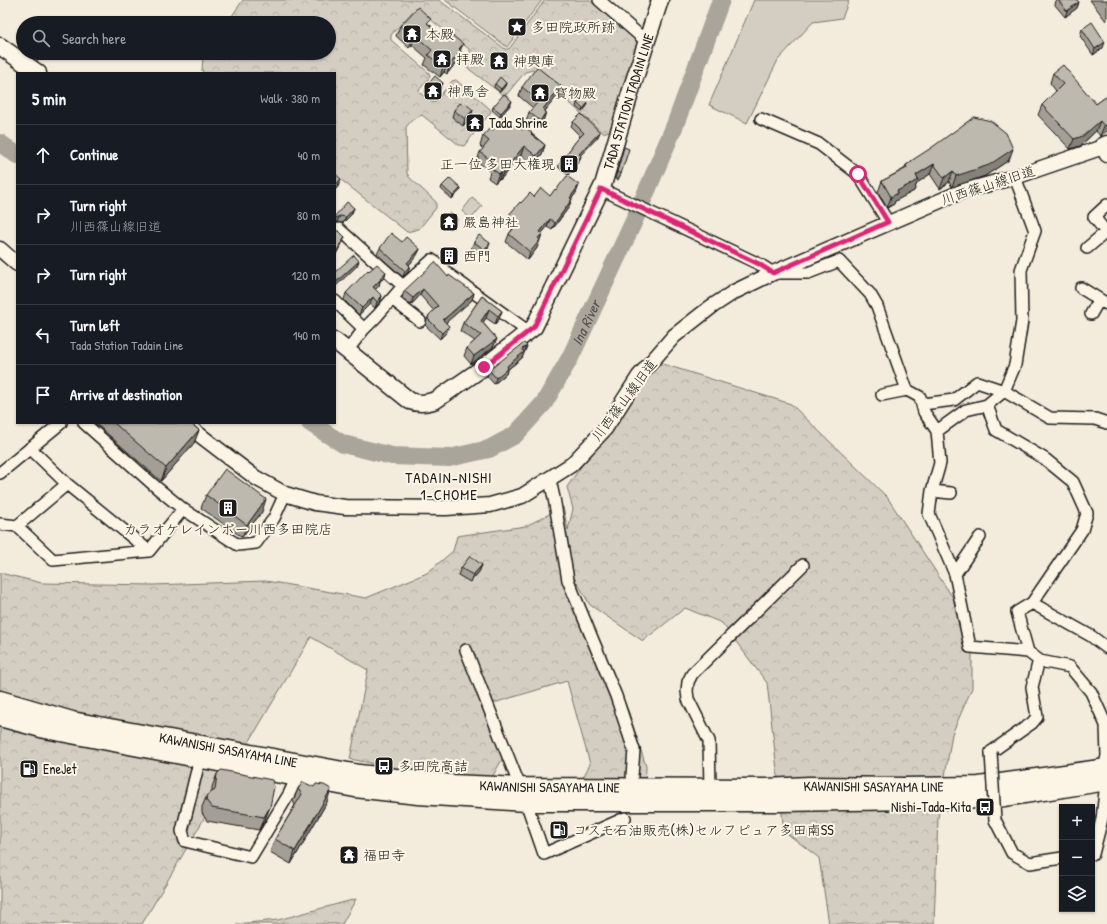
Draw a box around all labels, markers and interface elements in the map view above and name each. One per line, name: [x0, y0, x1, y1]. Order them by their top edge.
search box: [16, 16, 336, 60]
place icon: 多田院政所跡: [506, 16, 528, 38]
place label: 多田院政所跡: [531, 17, 615, 36]
temple icon: 本殿: [401, 23, 423, 45]
place label: 本殿: [426, 24, 454, 43]
icon: search: [30, 27, 52, 49]
text: Search here: [62, 28, 126, 49]
street label: TADA STATION TADAIN LINE: [598, 31, 658, 172]
temple icon: 拝殿: [431, 48, 453, 70]
place label: 拝殿: [456, 49, 484, 68]
temple icon: 神輿庫: [488, 50, 510, 72]
place label: 神輿庫: [513, 51, 555, 70]
temple icon: 神馬舎: [422, 80, 444, 102]
place label: 神馬舎: [447, 81, 489, 100]
temple icon: 寳物殿: [529, 82, 551, 104]
place label: 寳物殿: [554, 83, 596, 102]
text: 5 min: [32, 87, 66, 110]
text: Walk · 380 m: [260, 89, 320, 107]
temple icon: Tada Shrine: [464, 112, 486, 134]
place label: Tada Shrine: [489, 113, 548, 132]
icon: ahead: [32, 144, 54, 166]
text: Continue: [70, 144, 118, 165]
text: 40 m: [297, 146, 320, 164]
building icon: 正一位 多田大権現: [558, 153, 580, 175]
place label: 正一位 多田大権現: [440, 154, 555, 173]
street label: 川西篠山線旧道: [938, 160, 1037, 209]
route start: [849, 165, 867, 183]
text: Turn right: [70, 195, 126, 216]
icon: right: [32, 204, 54, 226]
text: 80 m: [297, 206, 320, 224]
temple icon: 嚴島神社: [438, 211, 460, 233]
place label: 嚴島神社: [463, 212, 519, 231]
text: 川西篠山線旧道: [70, 217, 161, 235]
building icon: 西門: [438, 245, 460, 267]
place label: 西門: [463, 246, 491, 265]
icon: right: [32, 264, 54, 286]
text: Turn right: [70, 264, 126, 285]
text: 120 m: [292, 266, 320, 284]
water label: Ina River: [566, 295, 606, 349]
text: Turn left: [70, 315, 120, 336]
icon: left: [32, 324, 54, 346]
text: 140 m: [293, 326, 320, 344]
text: Tada Station Tadain Line: [70, 336, 183, 354]
street label: 川西篠山線旧道: [587, 355, 661, 445]
route end: [475, 358, 493, 376]
icon: arrive: [32, 384, 54, 406]
text: Arrive at destination: [70, 384, 182, 405]
district label: TADAIN-NISHI 1-CHOME: [405, 467, 493, 505]
building icon: カラオケレインボー川西多田院店: [217, 497, 239, 519]
place label: カラオケレインボー川西多田院店: [123, 519, 333, 538]
street label: KAWANISHI SASAYAMA LINE: [158, 727, 299, 771]
bus stop icon: 多田院高詰: [373, 755, 395, 777]
place label: 多田院高詰: [398, 756, 468, 775]
fuel station icon: EneJet: [18, 758, 40, 780]
place label: EneJet: [43, 759, 77, 778]
street label: KAWANISHI SASAYAMA LINE: [479, 775, 620, 796]
street label: KAWANISHI SASAYAMA LINE: [803, 776, 944, 796]
bus stop icon: Nishi-Tada-Kita: [974, 796, 996, 818]
place label: Nishi-Tada-Kita: [891, 797, 972, 816]
map controls: [1059, 804, 1095, 912]
button: +: [1059, 804, 1095, 840]
fuel station icon: コスモ石油販売(株)セルフピュア多田南SS: [548, 819, 570, 841]
place label: コスモ石油販売(株)セルフピュア多田南SS: [573, 820, 834, 839]
button: −: [1059, 840, 1095, 876]
temple icon: 福田寺: [338, 844, 360, 866]
place label: 福田寺: [363, 845, 405, 864]
button: layers: [1059, 876, 1095, 912]

